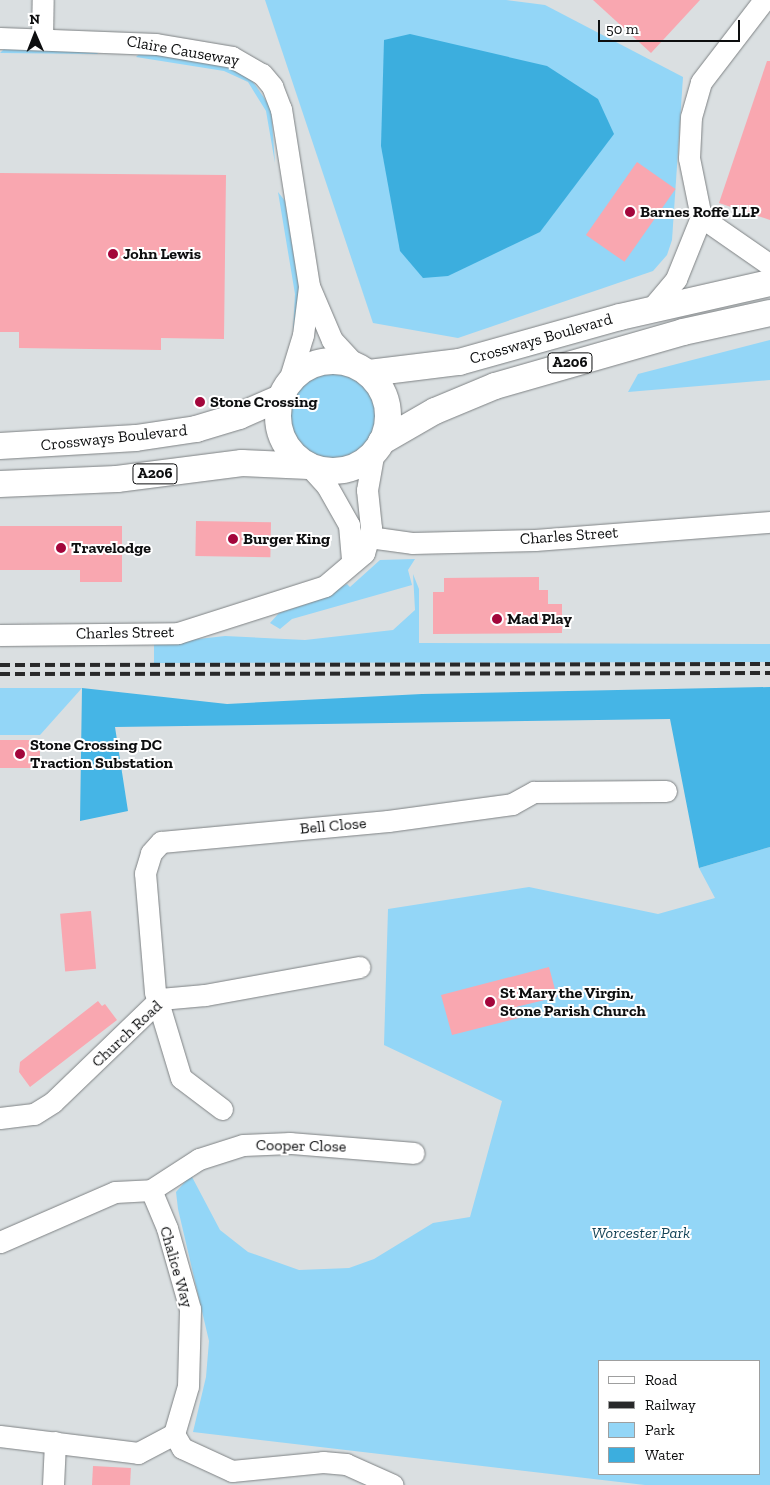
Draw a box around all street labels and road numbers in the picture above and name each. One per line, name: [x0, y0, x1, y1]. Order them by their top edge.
street label: Claire Causeway: [125, 32, 241, 70]
street label: Crossways Boulevard: [468, 309, 614, 369]
road number: A206: [546, 350, 594, 376]
street label: Crossways Boulevard: [40, 421, 188, 455]
road number: A206: [131, 462, 179, 486]
street label: Charles Street: [519, 523, 619, 549]
street label: Charles Street: [76, 623, 174, 643]
street label: Bell Close: [299, 814, 367, 838]
street label: Church Road: [88, 997, 166, 1071]
street label: Cooper Close: [255, 1136, 347, 1156]
street label: Chalice Way: [155, 1224, 197, 1310]

